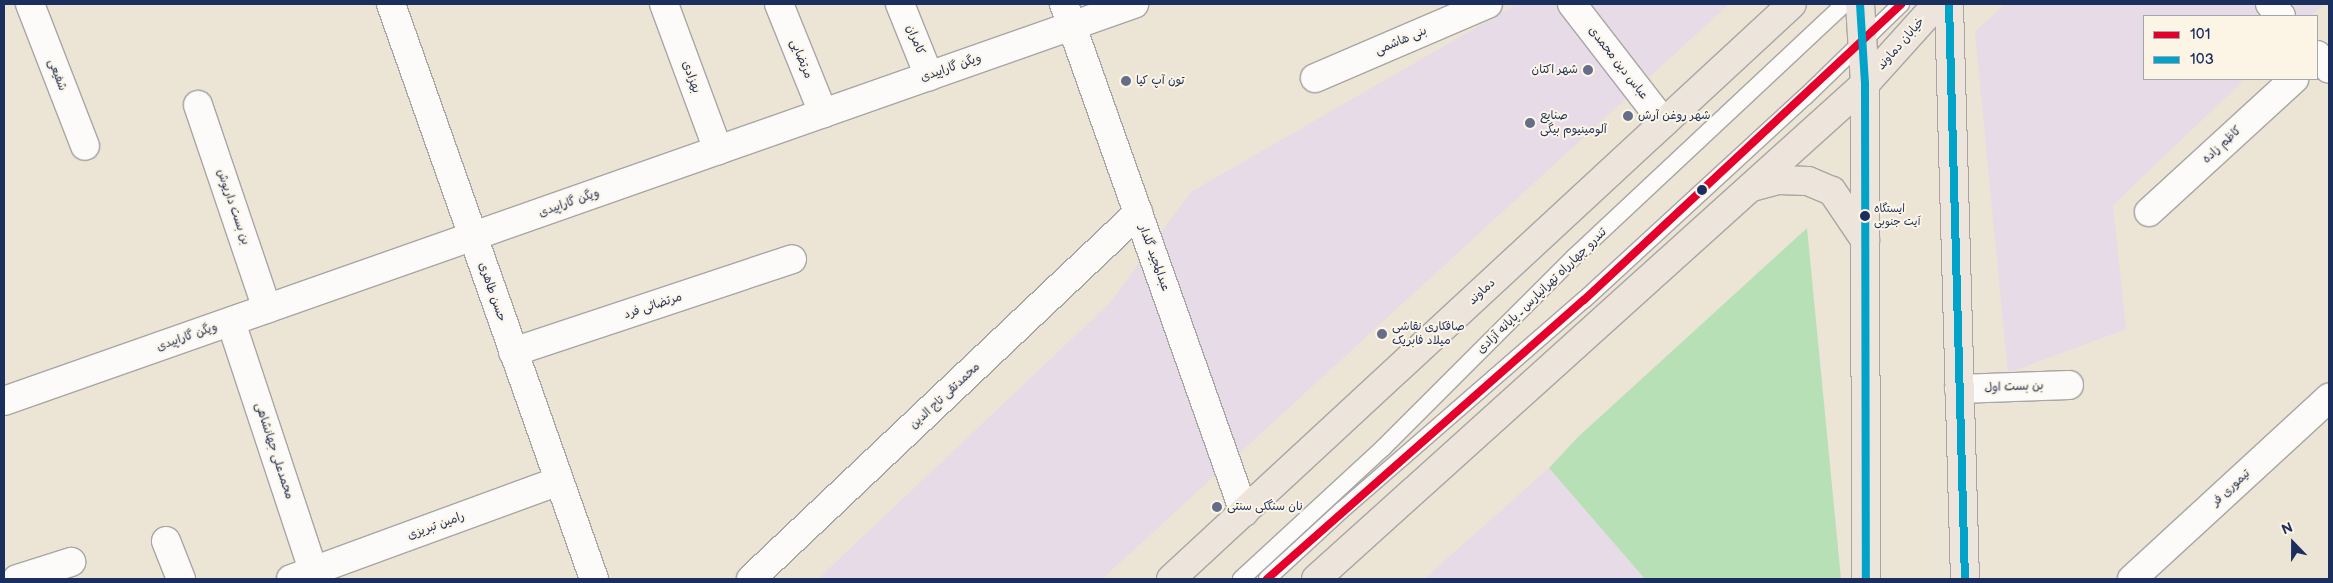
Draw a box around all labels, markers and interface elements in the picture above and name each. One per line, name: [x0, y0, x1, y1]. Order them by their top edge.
street label: خیابان دماوند: [1874, 15, 1928, 73]
legend: [2143, 15, 2318, 80]
street label: کامران: [902, 23, 928, 57]
street label: بنی هاشمی: [1373, 24, 1429, 58]
street label: عباس دین محمدی: [1585, 24, 1651, 102]
text: 101: [2190, 25, 2210, 44]
street label: مرتضایی: [787, 37, 815, 81]
text: 103: [2190, 50, 2214, 69]
street label: ویگن گاراپیدی: [919, 51, 983, 85]
street label: شفیعی: [44, 57, 70, 93]
street label: بهزادی: [679, 59, 703, 95]
place label: شهر اکتان: [1532, 63, 1578, 77]
marker: شهر اکتان: [1582, 64, 1594, 76]
place label: تون آپ کیا: [1136, 74, 1185, 88]
marker: تون آپ کیا: [1120, 75, 1132, 87]
place label: صنایع آلومینیوم بیگی: [1540, 109, 1607, 137]
place label: شهر روغن آرش: [1638, 109, 1711, 123]
marker: شهر روغن آرش: [1622, 110, 1634, 122]
marker: صنایع آلومینیوم بیگی: [1524, 117, 1536, 129]
street label: کاظم زاده: [2200, 123, 2244, 167]
street label: بن بست داریوش: [213, 167, 253, 247]
unlabelled marker: [1697, 185, 1707, 195]
street label: ویگن گاراپیدی: [537, 186, 601, 220]
place label: ایستگاه آیت جنوبی: [1874, 203, 1920, 229]
marker: ایستگاه آیت جنوبی: [1860, 211, 1870, 221]
street label: عبدالمجید گلدار: [1135, 223, 1173, 293]
street label: تندرو چهارراه تهرانپارس ـ پایانه آزادی: [1474, 225, 1610, 357]
street label: حسن طاهری: [475, 260, 509, 324]
street label: دماوند: [1465, 276, 1499, 308]
street label: مرتضائی فرد: [622, 290, 684, 322]
street label: ویگن گاراپیدی: [155, 320, 219, 354]
place label: صافکاری نقاشی میلاد فابریک: [1392, 320, 1465, 348]
marker: صافکاری نقاشی میلاد فابریک: [1376, 328, 1388, 340]
street label: محمدتقی تاج الدین: [907, 360, 983, 432]
street label: بن بست اول: [1984, 379, 2044, 395]
street label: محمدعلی جهانشاهی: [252, 401, 296, 501]
street label: تیموری فر: [2209, 467, 2253, 509]
place label: نان سنگکی سنتی: [1227, 500, 1303, 514]
marker: نان سنگکی سنتی: [1211, 501, 1223, 513]
street label: رامین تبریزی: [405, 509, 467, 543]
north arrow: [2268, 518, 2318, 568]
text: N: [2279, 519, 2295, 538]

